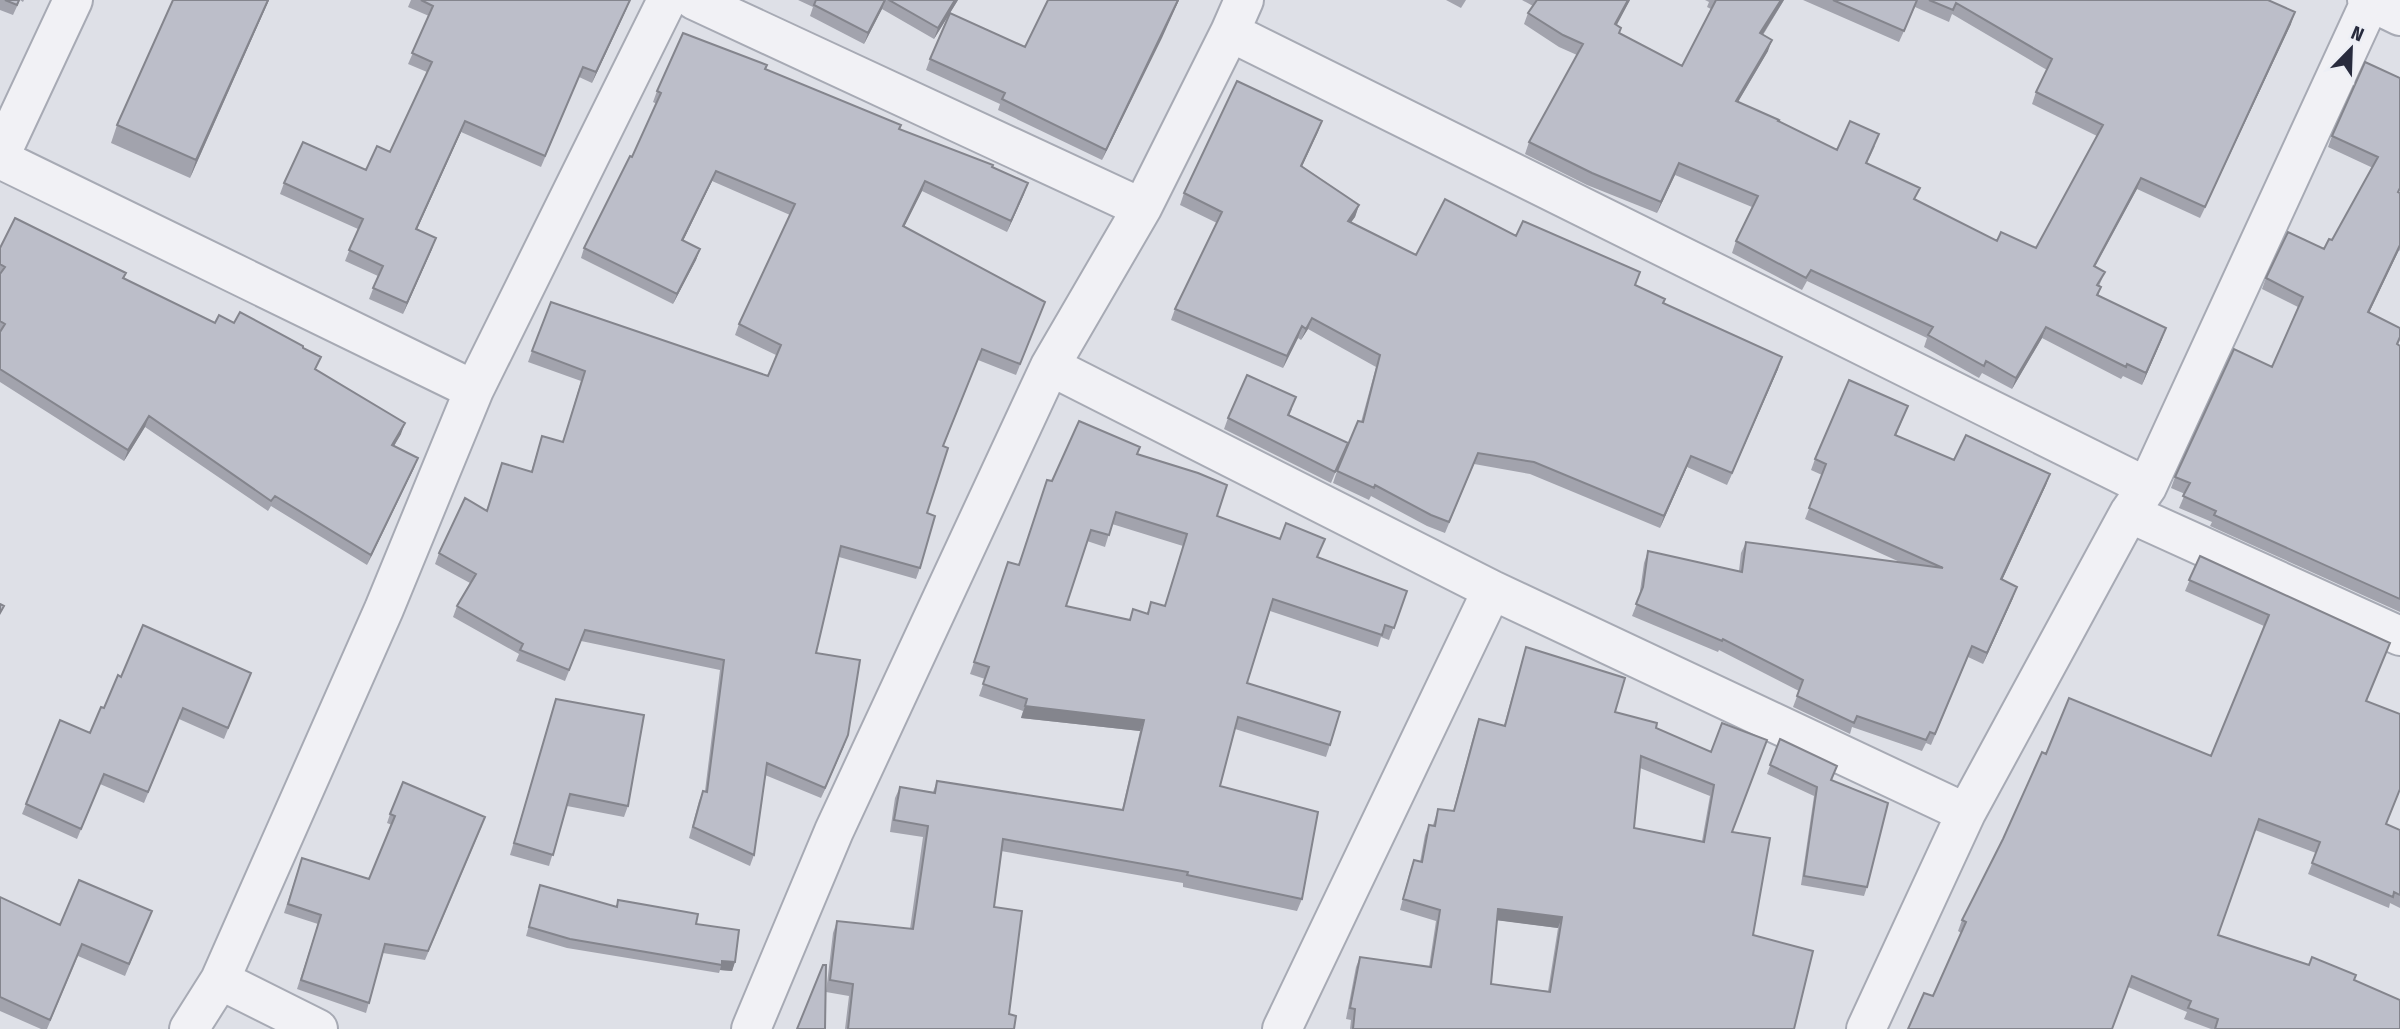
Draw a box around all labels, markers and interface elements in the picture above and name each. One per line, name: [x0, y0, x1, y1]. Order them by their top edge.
north arrow: [2316, 14, 2386, 84]
text: N: [2348, 21, 2367, 47]

